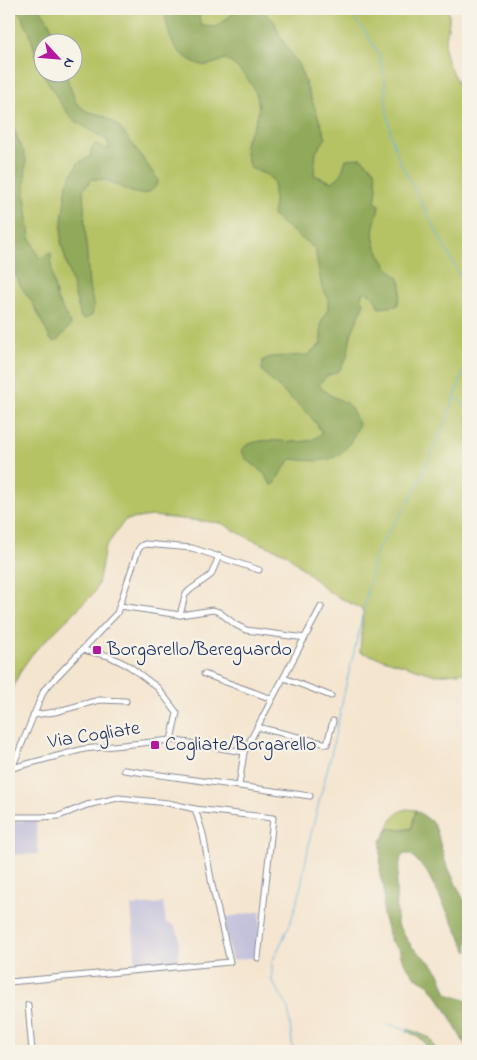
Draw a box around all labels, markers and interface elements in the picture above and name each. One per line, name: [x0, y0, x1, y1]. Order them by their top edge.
north arrow: [32, 32, 82, 82]
text: N: [57, 54, 80, 72]
place label: Borgarello/Bereguardo: [106, 636, 292, 666]
marker: Borgarello/Bereguardo: [91, 644, 103, 656]
street label: Via Cogliate: [45, 714, 142, 759]
place label: Cogliate/Borgarello: [165, 731, 316, 761]
marker: Cogliate/Borgarello: [149, 739, 161, 751]

